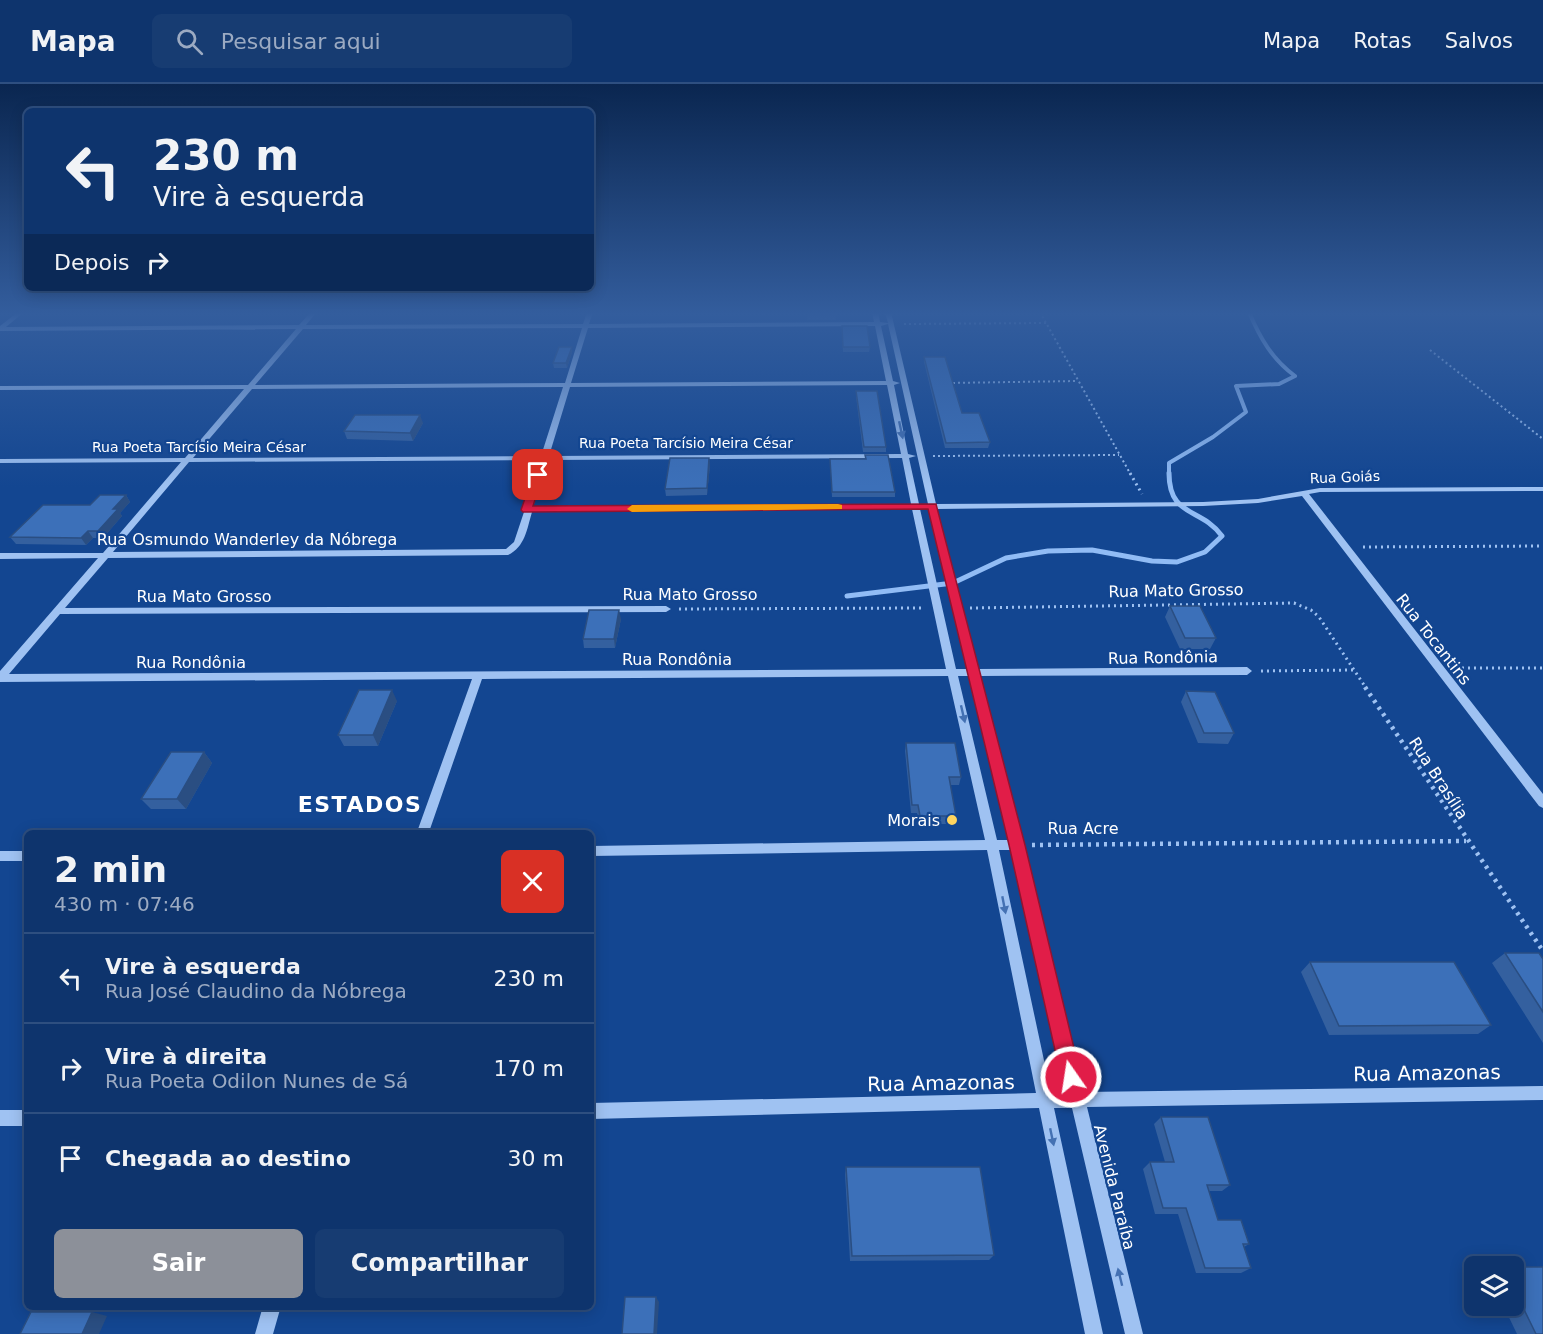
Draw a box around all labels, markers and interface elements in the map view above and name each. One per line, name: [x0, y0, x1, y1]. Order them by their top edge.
search box: [152, 14, 572, 68]
text: Mapa: [30, 25, 116, 58]
icon: search: [173, 25, 206, 58]
text: Pesquisar aqui: [221, 29, 381, 54]
text: Mapa: [1263, 29, 1320, 53]
text: Rotas: [1353, 29, 1412, 53]
text: Salvos: [1445, 29, 1513, 53]
text: 230 m: [153, 131, 299, 180]
icon: left: [54, 132, 132, 210]
text: Vire à esquerda: [153, 181, 365, 212]
icon: right: [141, 246, 174, 279]
text: Depois: [54, 250, 129, 275]
one-way arrow: [897, 421, 907, 439]
street label: Rua Poeta Tarcísio Meira César: [579, 435, 793, 451]
street label: Rua Poeta Tarcísio Meira César: [92, 439, 306, 455]
pin: [512, 449, 563, 500]
icon: arrive: [521, 458, 554, 491]
street label: Rua Goiás: [1310, 468, 1380, 486]
street label: Rua Osmundo Wanderley da Nóbrega: [97, 530, 397, 549]
street label: Rua Mato Grosso: [1108, 580, 1244, 601]
street label: Rua Mato Grosso: [622, 585, 758, 604]
street label: Rua Mato Grosso: [136, 587, 272, 606]
street label: Rua Tocantins: [1392, 590, 1475, 689]
street label: Rua Rondônia: [1108, 647, 1218, 668]
street label: Rua Rondônia: [622, 650, 732, 669]
street label: Rua Rondônia: [136, 653, 246, 672]
one-way arrow: [959, 705, 968, 724]
street label: Rua Brasília: [1405, 734, 1472, 823]
district label: ESTADOS: [298, 792, 422, 817]
place label: Morais: [887, 811, 940, 830]
marker: Morais: [945, 813, 959, 827]
street label: Rua Acre: [1048, 819, 1118, 838]
text: 2 min: [54, 849, 167, 890]
button: close: [501, 850, 564, 913]
text: 430 m · 07:46: [54, 892, 195, 916]
one-way arrow: [1000, 896, 1009, 915]
text: Vire à esquerda: [105, 954, 301, 979]
icon: left: [54, 962, 87, 995]
text: 230 m: [494, 966, 564, 991]
text: Rua José Claudino da Nóbrega: [105, 979, 407, 1003]
text: Vire à direita: [105, 1044, 267, 1069]
position arrow: [1039, 1045, 1103, 1109]
icon: right: [54, 1052, 87, 1085]
text: 170 m: [494, 1056, 564, 1081]
street label: Rua Amazonas: [1353, 1060, 1501, 1086]
text: Rua Poeta Odilon Nunes de Sá: [105, 1069, 408, 1093]
street label: Rua Amazonas: [867, 1070, 1015, 1096]
street label: Avenida Paraíba: [1090, 1122, 1139, 1252]
one-way arrow: [1048, 1128, 1057, 1147]
icon: arrive: [54, 1142, 87, 1175]
text: Chegada ao destino: [105, 1146, 351, 1171]
text: 30 m: [508, 1146, 564, 1171]
button: Sair: [54, 1229, 303, 1298]
button: Compartilhar: [315, 1229, 564, 1298]
map controls: [1464, 1256, 1524, 1316]
button: layers: [1464, 1256, 1524, 1316]
one-way arrow: [1114, 1268, 1124, 1286]

